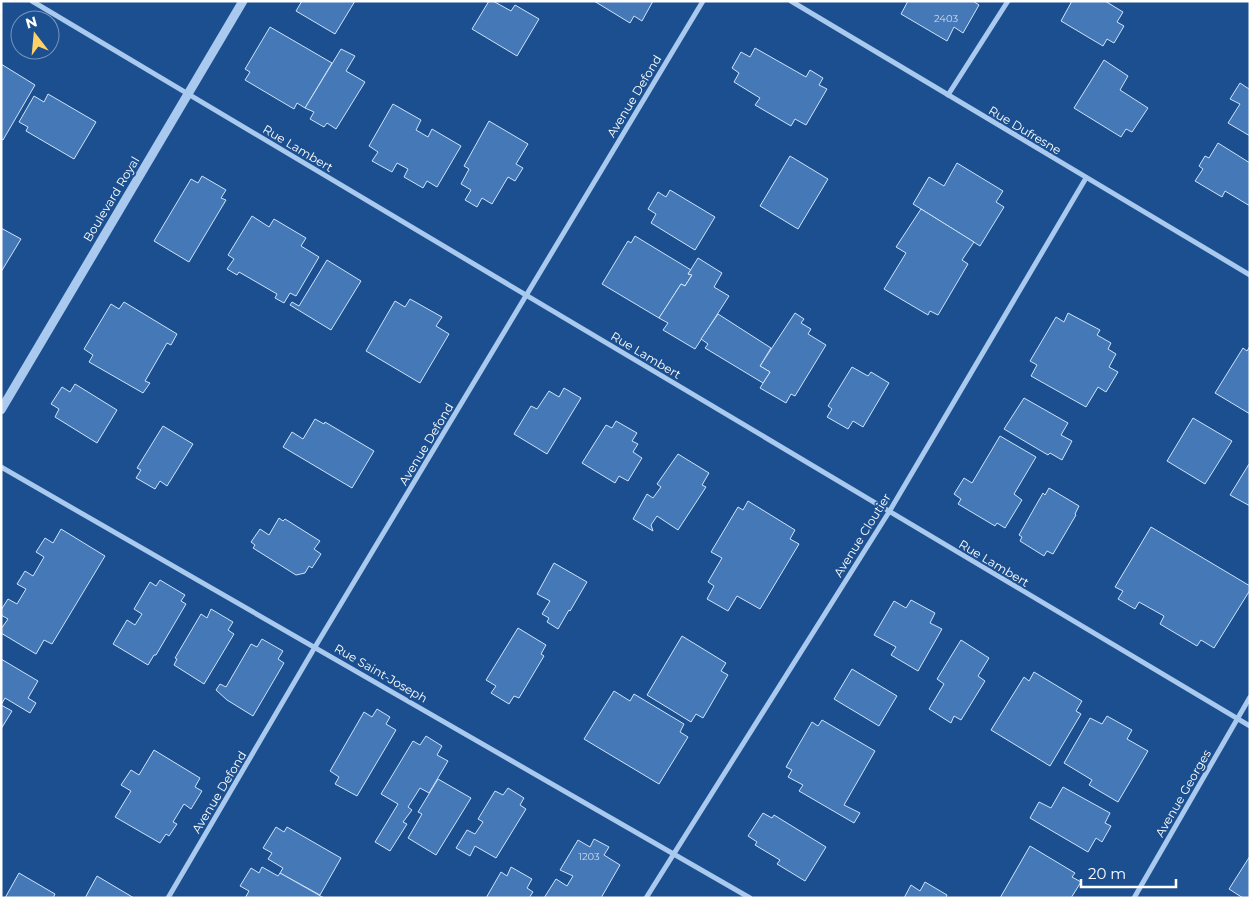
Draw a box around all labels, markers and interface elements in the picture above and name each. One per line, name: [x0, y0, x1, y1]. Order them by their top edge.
north arrow: [10, 10, 60, 60]
text: N: [23, 12, 39, 33]
house number: 2403: [934, 12, 958, 25]
street label: Avenue Defond: [604, 52, 664, 140]
street label: Rue Dufresne: [986, 102, 1064, 158]
street label: Rue Lambert: [260, 121, 336, 175]
street label: Boulevard Royal: [80, 154, 142, 244]
street label: Rue Lambert: [608, 328, 684, 382]
street label: Avenue Defond: [396, 400, 456, 488]
street label: Avenue Cloutier: [830, 490, 894, 580]
street label: Rue Lambert: [956, 536, 1032, 590]
street label: Rue Saint-Joseph: [332, 640, 430, 706]
street label: Avenue Georges: [1152, 746, 1214, 839]
street label: Avenue Defond: [189, 748, 249, 836]
house number: 1203: [578, 850, 600, 863]
scale bar: [1081, 856, 1176, 888]
text: 20 m: [1088, 864, 1126, 883]

